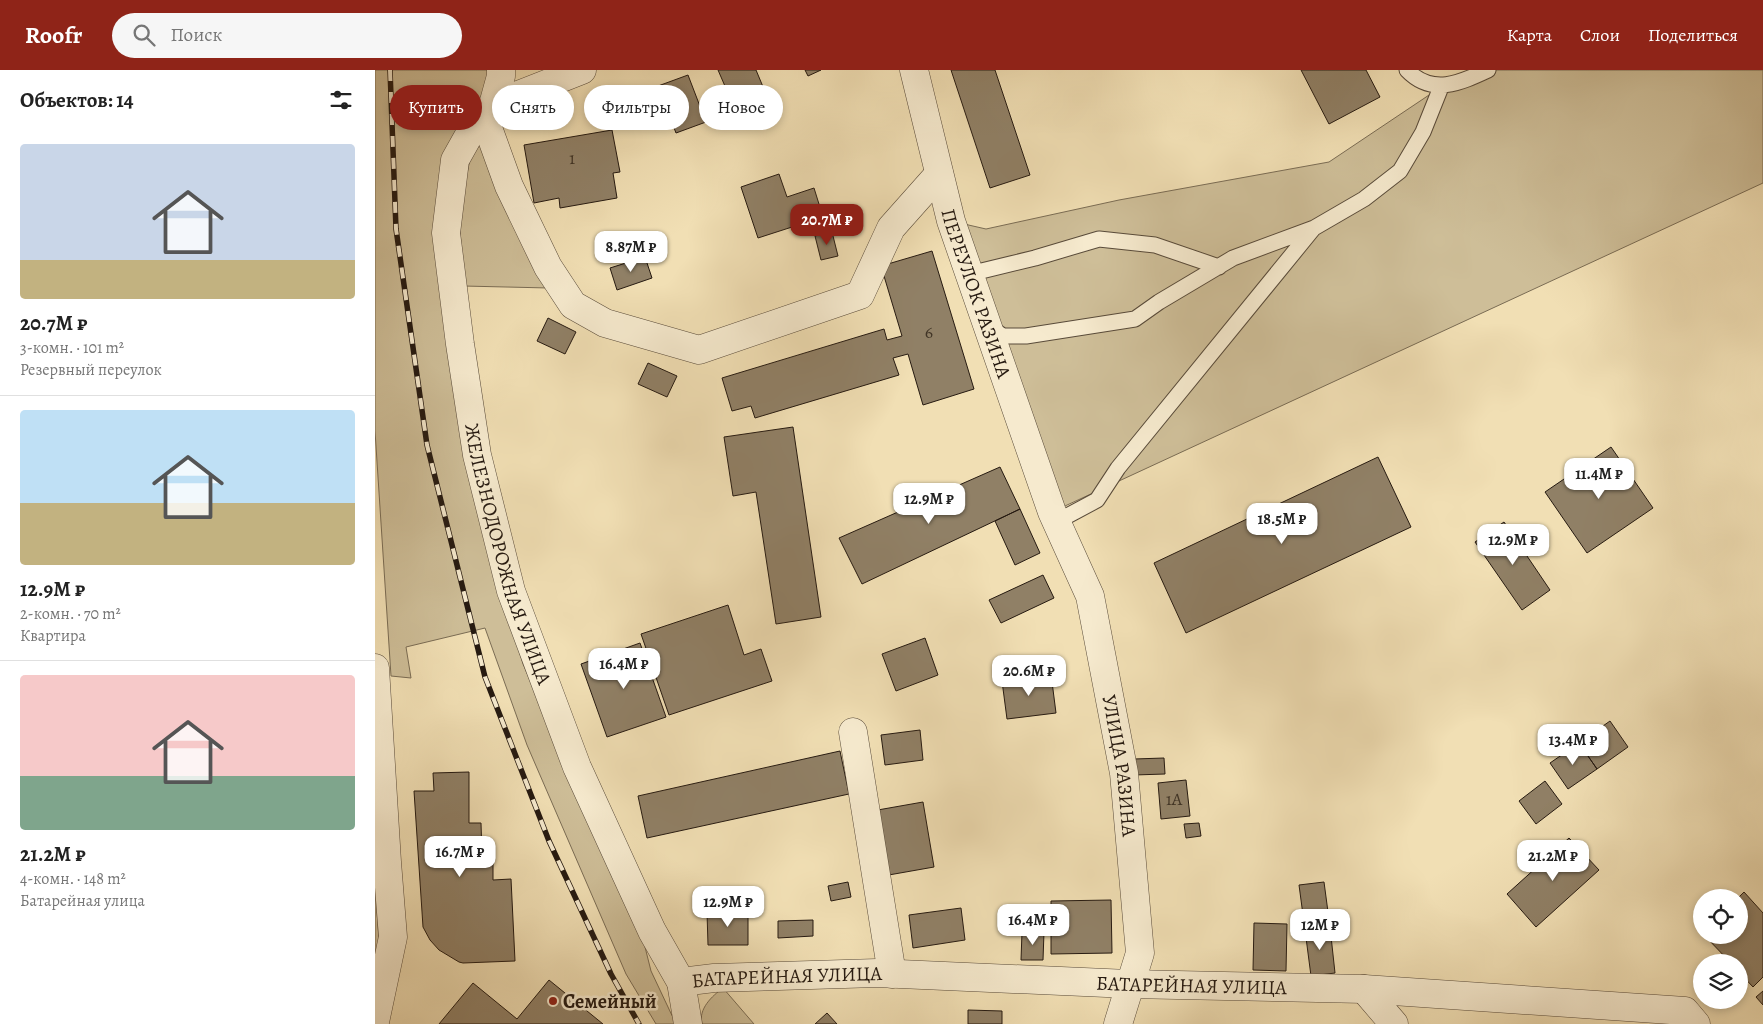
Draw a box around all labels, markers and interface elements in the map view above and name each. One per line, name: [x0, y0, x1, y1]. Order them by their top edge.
search box: [112, 13, 462, 58]
text: Roofr: [25, 19, 82, 51]
icon: search: [130, 21, 158, 49]
text: Поиск: [170, 22, 222, 48]
text: Карта: [1507, 23, 1552, 47]
text: Слои: [1580, 23, 1620, 47]
text: Поделиться: [1648, 23, 1738, 47]
chip: Купить: [390, 85, 482, 130]
chip: Снять: [492, 85, 574, 130]
chip: Фильтры: [584, 85, 689, 130]
chip: Новое: [699, 85, 783, 130]
text: Объектов: 14: [20, 86, 134, 114]
icon: filters: [327, 86, 355, 114]
house number: 1: [569, 146, 575, 170]
icon: home: [143, 177, 233, 267]
pin: 20.7M ₽: [781, 204, 873, 246]
street label: ПЕРЕУЛОК РАЗИНА: [934, 206, 1018, 382]
text: 20.7M ₽: [801, 209, 853, 231]
pin: 8.87M ₽: [585, 230, 677, 273]
text: 8.87M ₽: [606, 236, 656, 258]
text: 20.7M ₽: [20, 309, 87, 337]
house number: 6: [925, 320, 933, 344]
text: 3-комн. · 101 m²: [20, 337, 124, 359]
text: Резервный переулок: [20, 359, 162, 381]
street label: ЖЕЛЕЗНОДОРОЖНАЯ УЛИЦА: [458, 422, 558, 689]
icon: home: [143, 442, 233, 532]
pin: 11.4M ₽: [1553, 458, 1645, 500]
text: 11.4M ₽: [1575, 463, 1623, 485]
pin: 12.9M ₽: [883, 482, 975, 525]
text: 12.9M ₽: [904, 488, 954, 510]
pin: 18.5M ₽: [1236, 502, 1328, 545]
text: 18.5M ₽: [1257, 508, 1307, 530]
pin: 12.9M ₽: [1467, 524, 1559, 566]
text: 12.9M ₽: [1488, 529, 1538, 551]
text: 12.9M ₽: [20, 575, 85, 603]
text: 2-комн. · 70 m²: [20, 603, 121, 625]
text: Квартира: [20, 625, 86, 647]
pin: 16.4M ₽: [578, 648, 670, 690]
text: 16.4M ₽: [599, 653, 649, 675]
pin: 20.6M ₽: [983, 654, 1075, 697]
text: 20.6M ₽: [1003, 660, 1055, 682]
street label: УЛИЦА РАЗИНА: [1095, 692, 1143, 838]
icon: home: [143, 707, 233, 797]
pin: 13.4M ₽: [1527, 724, 1619, 766]
text: 13.4M ₽: [1549, 729, 1597, 751]
house number: 1А: [1166, 787, 1183, 811]
pin: 16.7M ₽: [414, 836, 506, 878]
text: 21.2M ₽: [20, 840, 86, 868]
pin: 21.2M ₽: [1507, 840, 1599, 882]
text: 16.7M ₽: [436, 841, 484, 863]
text: 21.2M ₽: [1528, 845, 1578, 867]
text: 4-комн. · 148 m²: [20, 868, 126, 890]
pin: 12.9M ₽: [682, 886, 774, 928]
map controls: [1693, 889, 1748, 1009]
button: locate: [1693, 889, 1748, 944]
text: Батарейная улица: [20, 890, 145, 912]
text: 12.9M ₽: [703, 891, 753, 913]
pin: 16.4M ₽: [987, 904, 1079, 946]
pin: 12M ₽: [1285, 908, 1355, 951]
text: 16.4M ₽: [1008, 909, 1058, 931]
text: 12M ₽: [1301, 914, 1339, 936]
button: layers: [1693, 954, 1748, 1009]
street label: БАТАРЕЙНАЯ УЛИЦА: [690, 960, 883, 995]
street label: БАТАРЕЙНАЯ УЛИЦА: [1095, 970, 1287, 1001]
place label: Семейный: [563, 988, 657, 1015]
marker: Семейный: [547, 995, 559, 1007]

